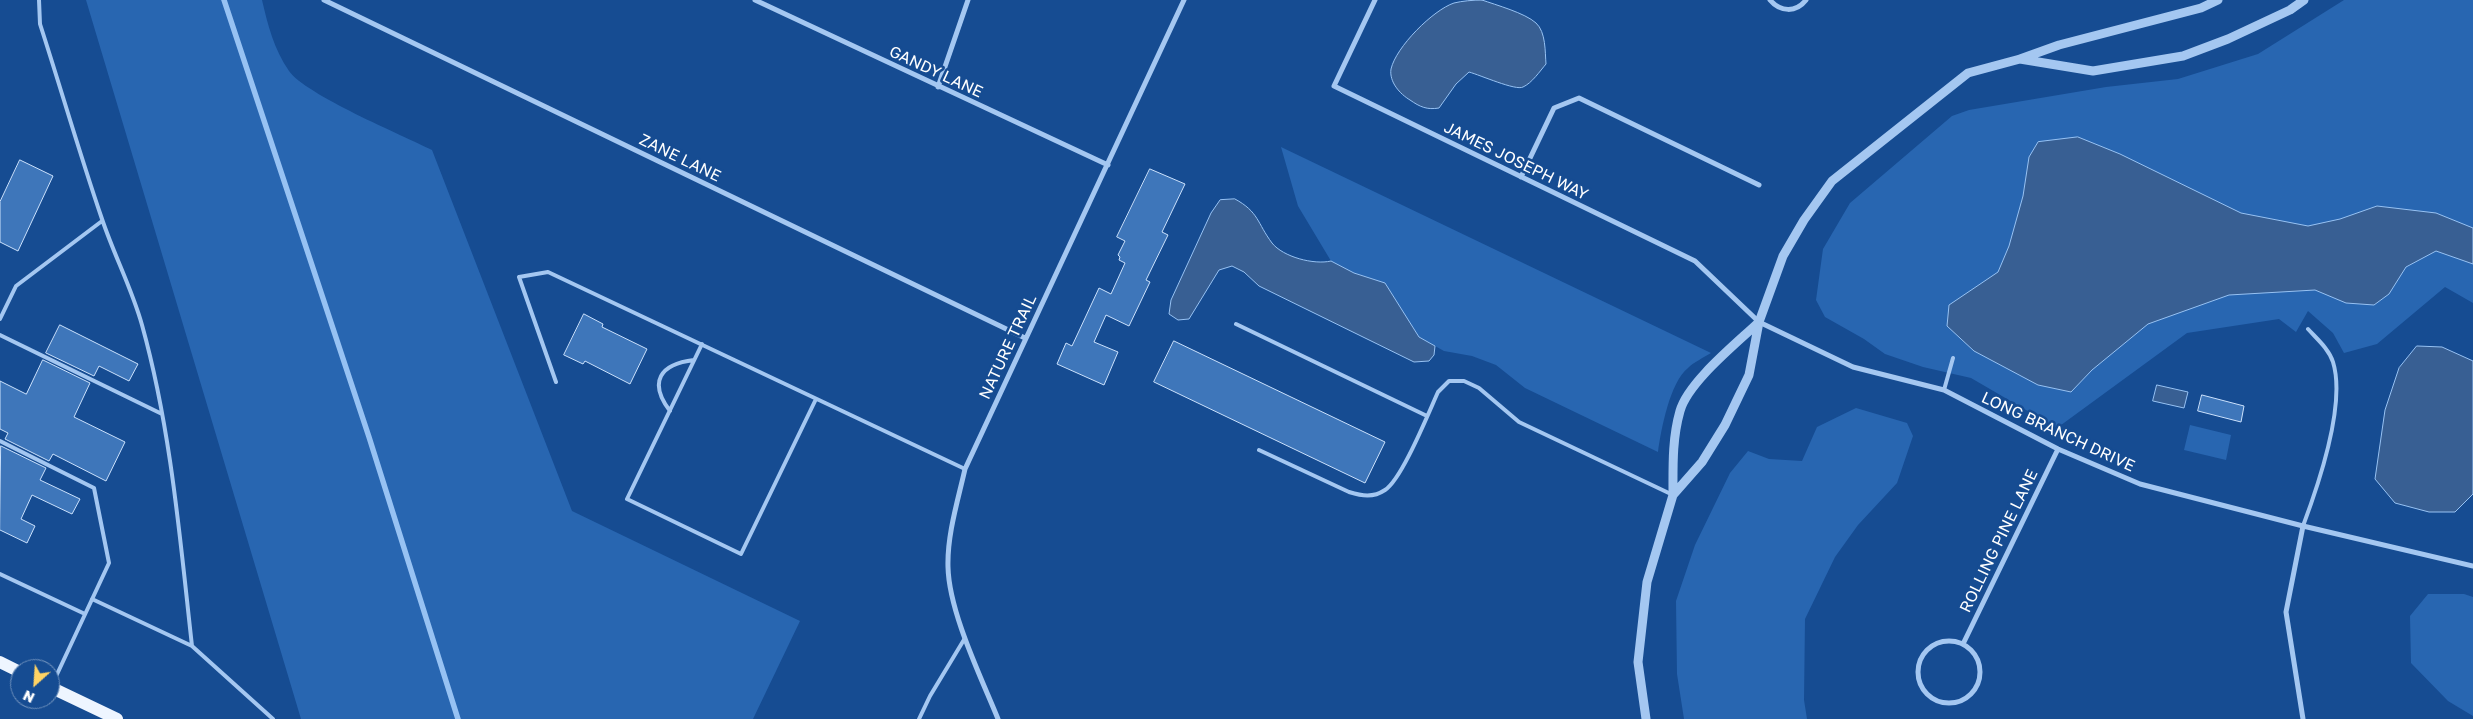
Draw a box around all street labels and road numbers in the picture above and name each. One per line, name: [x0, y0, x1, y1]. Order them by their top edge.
street label: GANDY LANE: [886, 42, 986, 102]
street label: JAMES JOSEPH WAY: [1441, 118, 1591, 204]
street label: ZANE LANE: [636, 130, 724, 186]
street label: NATURE TRAIL: [975, 292, 1041, 402]
street label: LONG BRANCH DRIVE: [1978, 388, 2138, 476]
street label: ROLLING PINE LANE: [1956, 466, 2042, 616]

